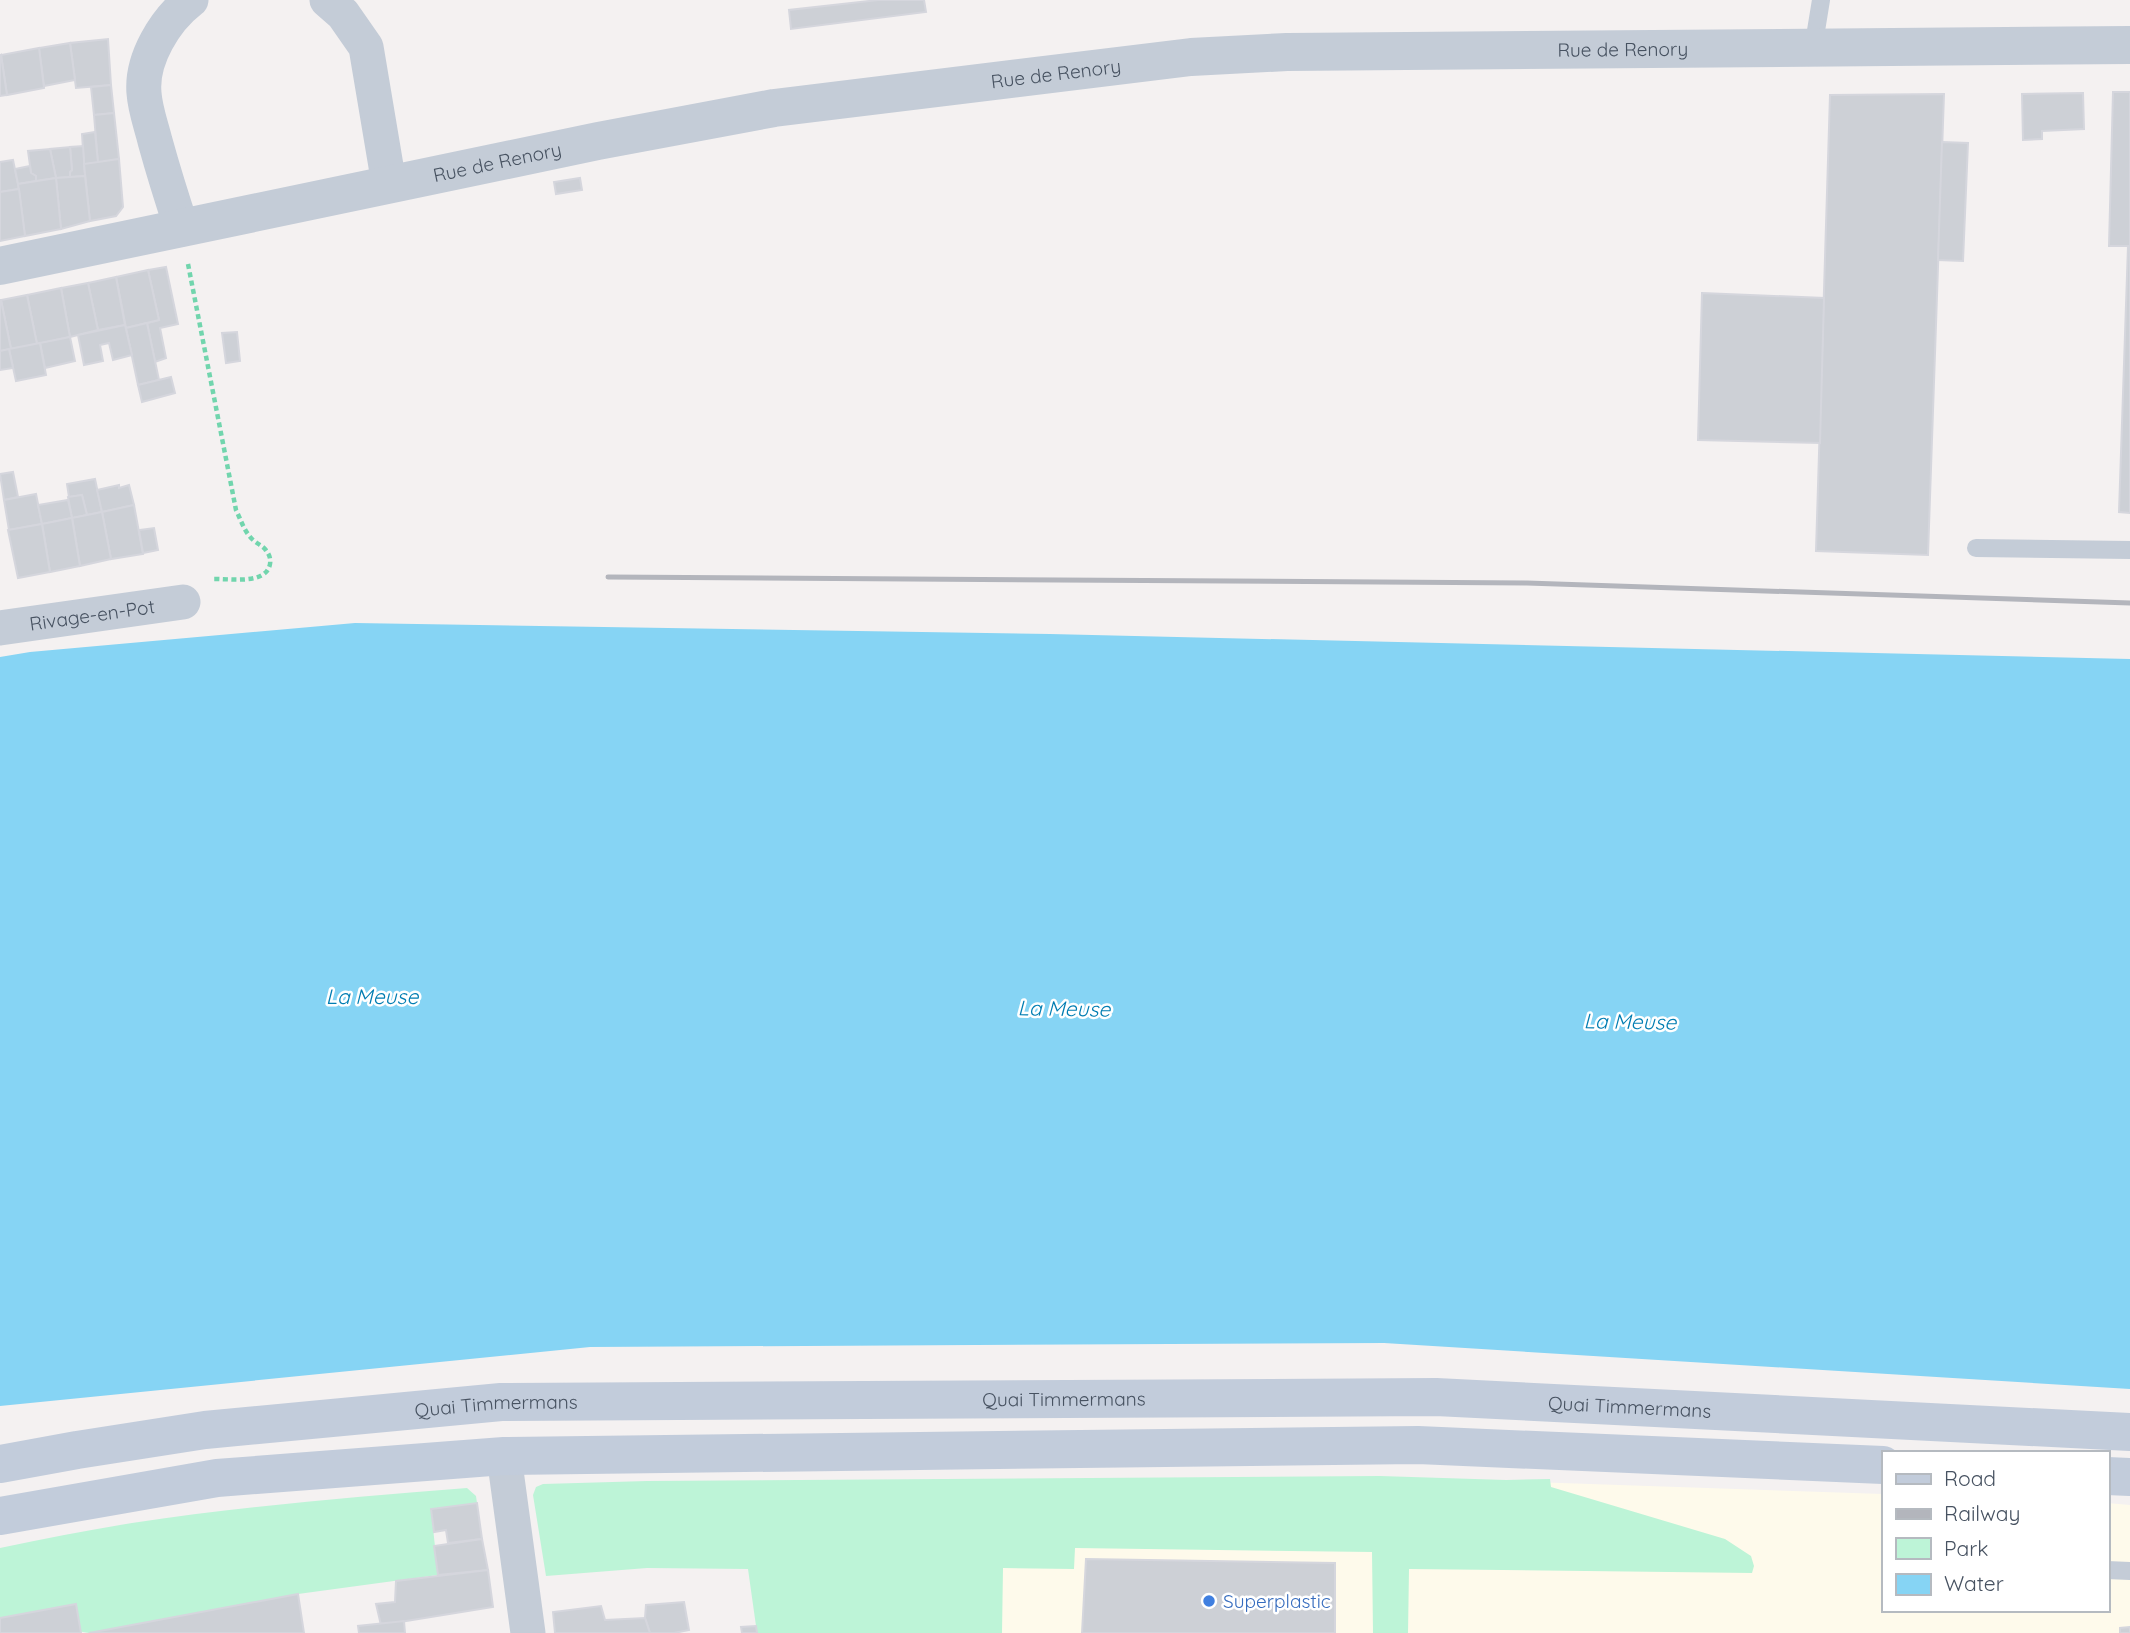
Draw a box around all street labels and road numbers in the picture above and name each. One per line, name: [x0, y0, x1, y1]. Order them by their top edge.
street label: Rue de Renory: [1557, 37, 1688, 62]
street label: Rue de Renory: [990, 54, 1122, 93]
street label: Rue de Renory: [431, 137, 564, 187]
street label: Rivage-en-Pot: [28, 594, 156, 636]
street label: Quai Timmermans: [982, 1387, 1146, 1411]
street label: Quai Timmermans: [413, 1390, 578, 1422]
street label: Quai Timmermans: [1547, 1391, 1712, 1423]

